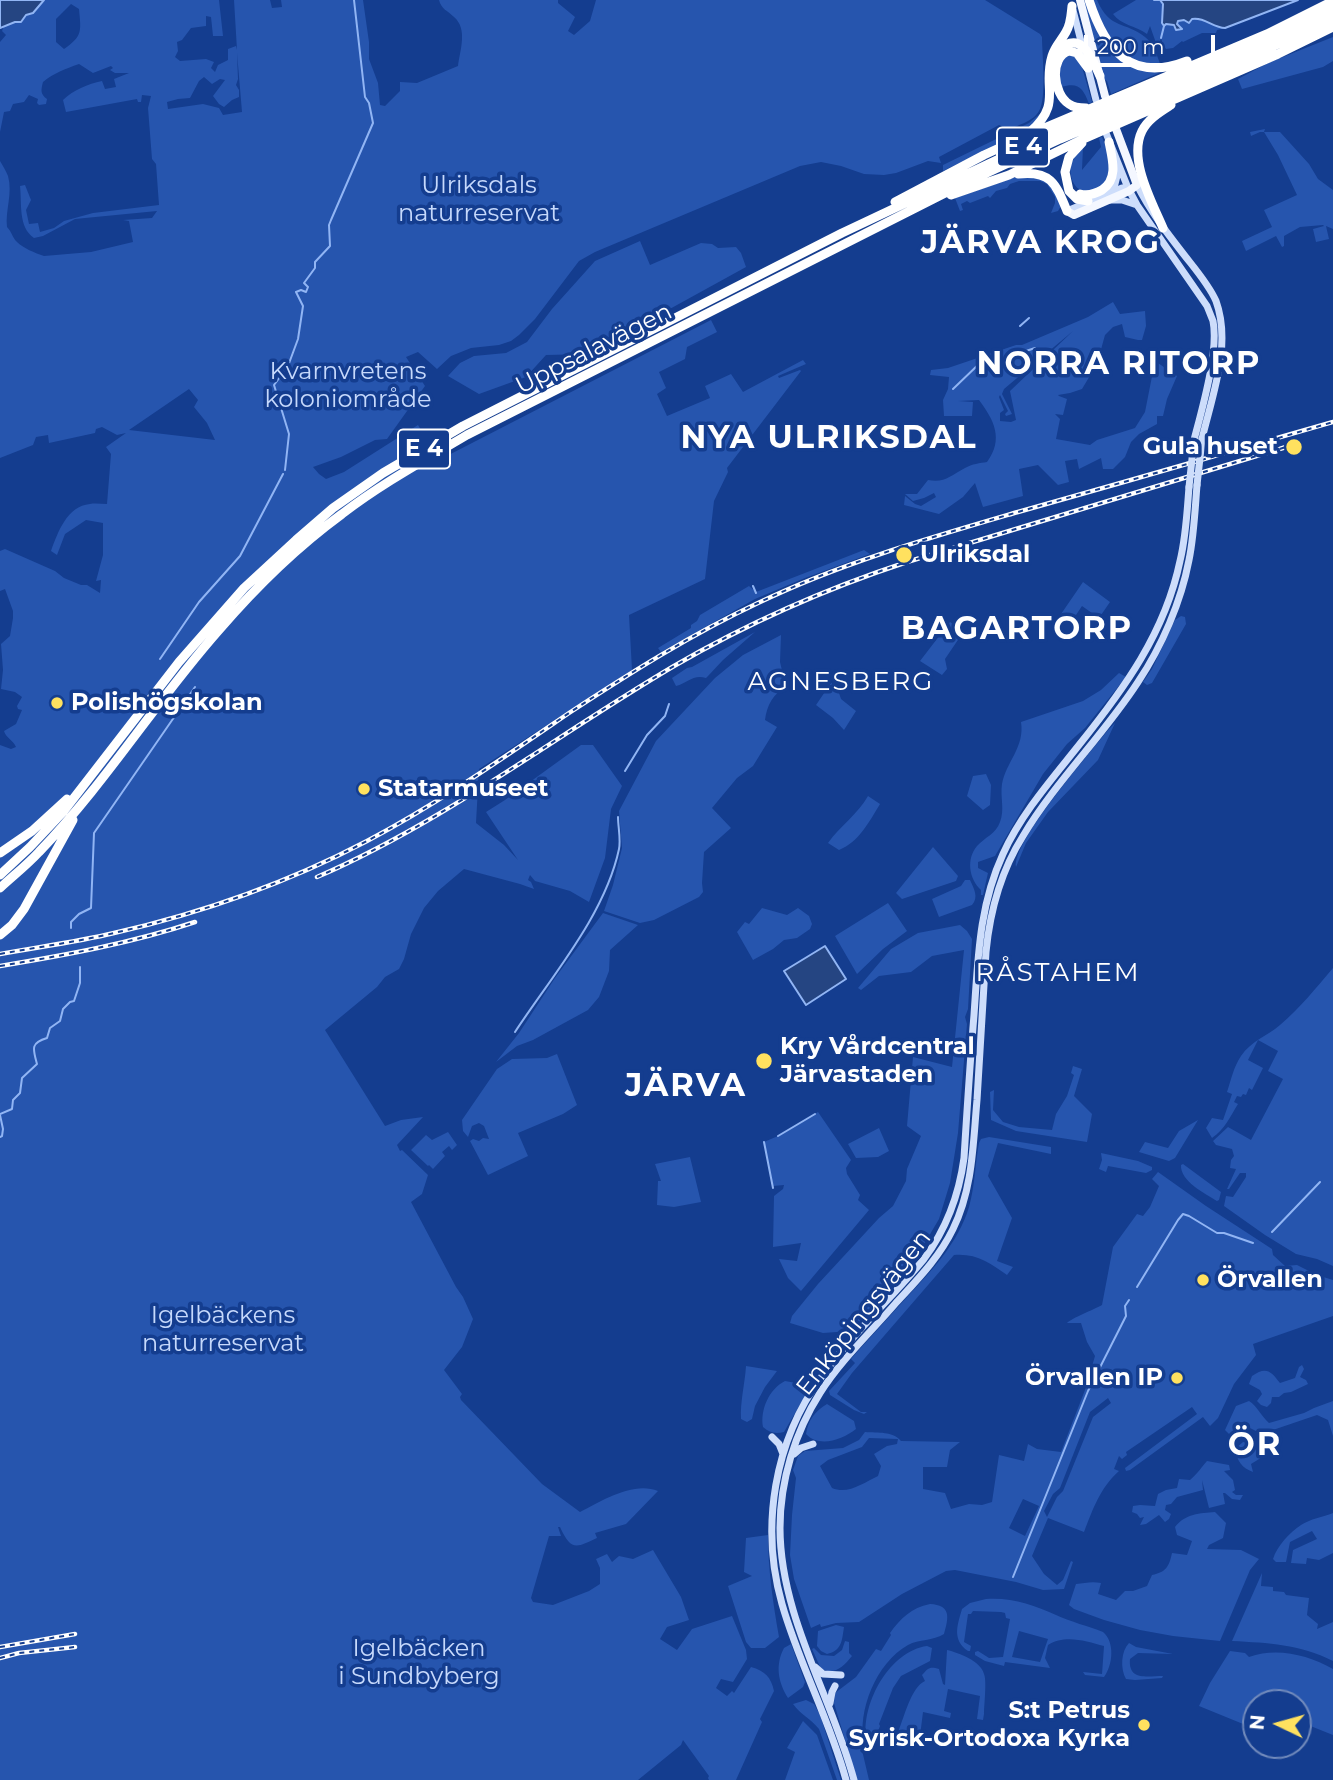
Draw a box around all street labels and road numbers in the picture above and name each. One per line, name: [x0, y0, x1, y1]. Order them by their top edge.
road number: E 4: [997, 128, 1049, 166]
street label: Uppsalavägen: [511, 297, 677, 401]
road number: E 4: [398, 430, 450, 468]
street label: Enköpingsvägen: [791, 1225, 937, 1401]

